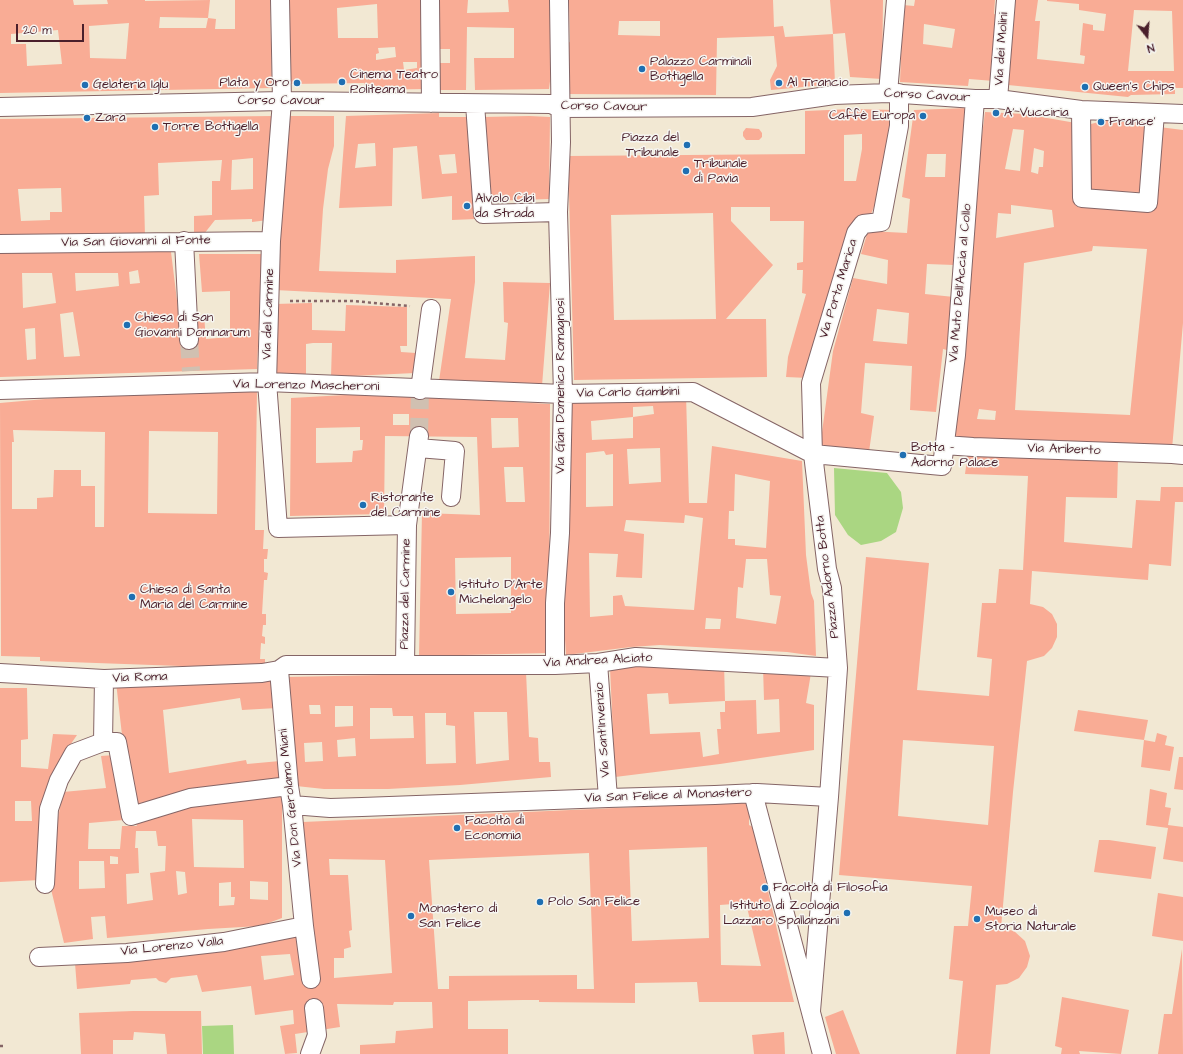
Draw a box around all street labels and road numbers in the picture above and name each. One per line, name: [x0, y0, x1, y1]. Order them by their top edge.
street label: Via dei Molini: [992, 12, 1012, 86]
street label: Corso Cavour: [883, 86, 971, 106]
street label: Corso Cavour: [238, 93, 324, 109]
street label: Corso Cavour: [561, 98, 647, 116]
street label: Via Muto Dell'Accia al Collo: [946, 203, 976, 363]
street label: Via San Giovanni al Fonte: [61, 233, 211, 251]
street label: Via Porta Marica: [816, 237, 862, 341]
street label: Via del Carmine: [260, 268, 278, 360]
street label: Via Gian Domenico Romagnosi: [553, 298, 569, 474]
street label: Via Lorenzo Mascheroni: [233, 377, 379, 395]
street label: Via Carlo Gambini: [576, 384, 680, 402]
street label: Via Ariberto: [1027, 441, 1101, 459]
street label: Piazza Adorno Botta: [813, 515, 843, 639]
street label: Piazza del Carmine: [397, 538, 415, 650]
street label: Via Andrea Alciato: [543, 650, 653, 672]
street label: Via Roma: [112, 669, 168, 687]
street label: Via Sant'Invenzio: [592, 682, 614, 778]
street label: Via Don Gerolamo Miani: [276, 728, 306, 868]
street label: Via San Felice al Monastero: [584, 785, 752, 807]
street label: Via Lorenzo Valla: [120, 934, 224, 960]

